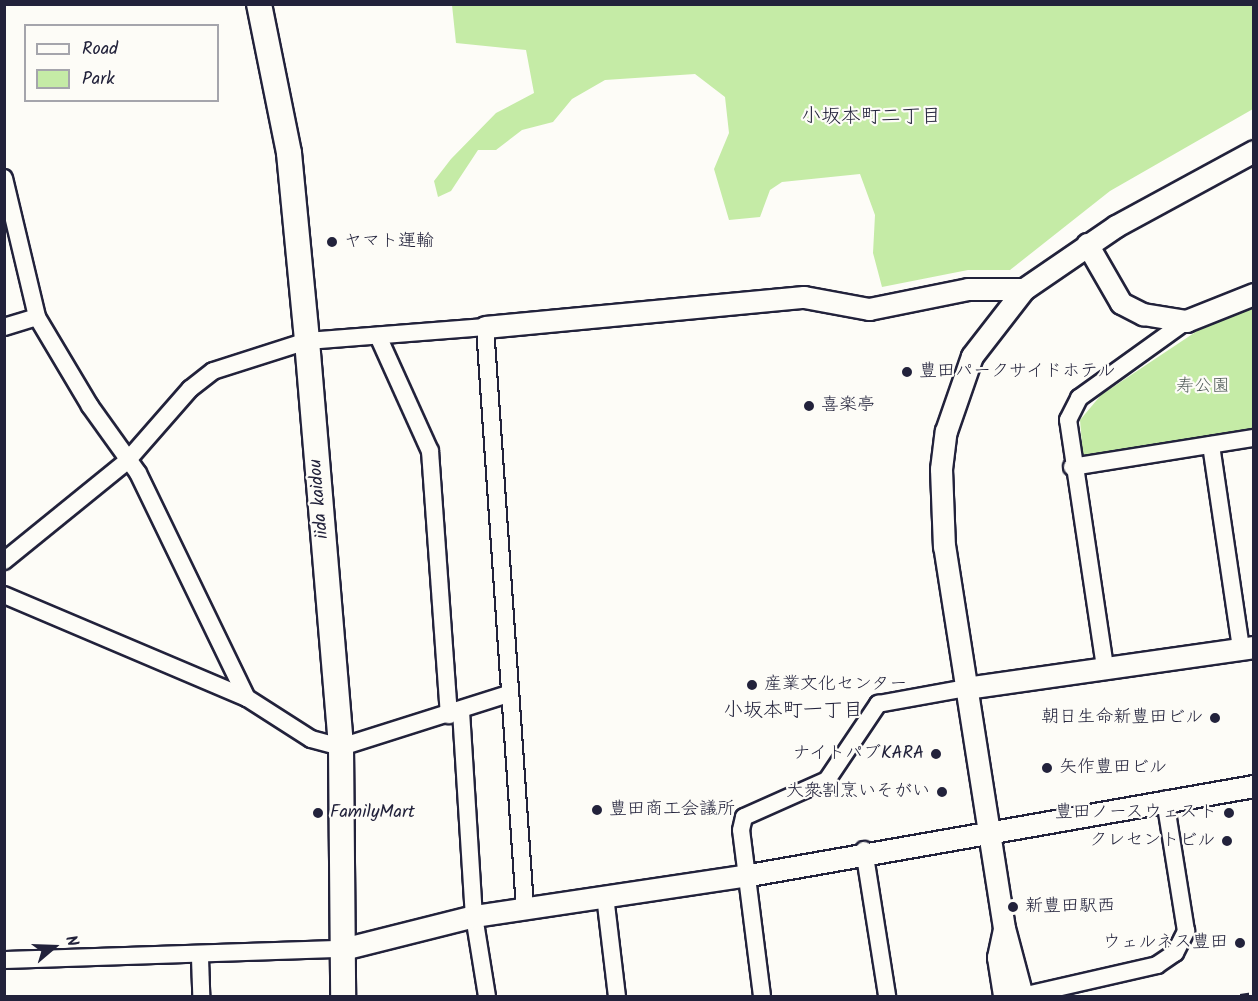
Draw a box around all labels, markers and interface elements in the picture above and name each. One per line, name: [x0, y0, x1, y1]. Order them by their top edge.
legend: [24, 24, 219, 102]
text: Road: [82, 35, 118, 64]
text: Park: [82, 65, 115, 94]
district label: 小坂本町二丁目: [801, 105, 941, 129]
place label: ヤマト運輸: [344, 231, 434, 253]
marker: ヤマト運輸: [325, 235, 339, 249]
place label: 豊田パークサイドホテル: [919, 361, 1117, 383]
marker: 豊田パークサイドホテル: [900, 365, 914, 379]
park label: 寿公園: [1176, 376, 1230, 398]
place label: 喜楽亭: [821, 395, 875, 417]
marker: 喜楽亭: [802, 399, 816, 413]
street label: iida kaidou: [306, 458, 334, 540]
place label: 産業文化センター: [764, 674, 908, 696]
marker: 産業文化センター: [745, 678, 759, 692]
district label: 小坂本町一丁目: [723, 699, 863, 723]
place label: 朝日生命新豊田ビル: [1041, 707, 1203, 729]
marker: 朝日生命新豊田ビル: [1208, 711, 1222, 725]
place label: ナイトパブKARA: [791, 743, 924, 765]
marker: ナイトパブKARA: [929, 747, 943, 761]
place label: 矢作豊田ビル: [1059, 757, 1167, 779]
marker: 矢作豊田ビル: [1040, 761, 1054, 775]
place label: 大衆割烹いそがい: [786, 781, 930, 803]
marker: 大衆割烹いそがい: [935, 785, 949, 799]
place label: 豊田商工会議所: [609, 799, 735, 821]
place label: FamilyMart: [330, 802, 415, 824]
place label: 豊田ノースウェスト: [1055, 802, 1217, 824]
marker: 豊田商工会議所: [590, 803, 604, 817]
marker: FamilyMart: [311, 806, 325, 820]
marker: 豊田ノースウェスト: [1222, 806, 1236, 820]
place label: クレセントビル: [1089, 830, 1215, 852]
marker: クレセントビル: [1220, 834, 1234, 848]
place label: 新豊田駅西: [1025, 896, 1115, 918]
marker: 新豊田駅西: [1006, 900, 1020, 914]
north arrow: [24, 917, 84, 977]
text: N: [58, 932, 85, 950]
place label: ウェルネス豊田: [1102, 932, 1228, 954]
marker: ウェルネス豊田: [1233, 936, 1247, 950]

